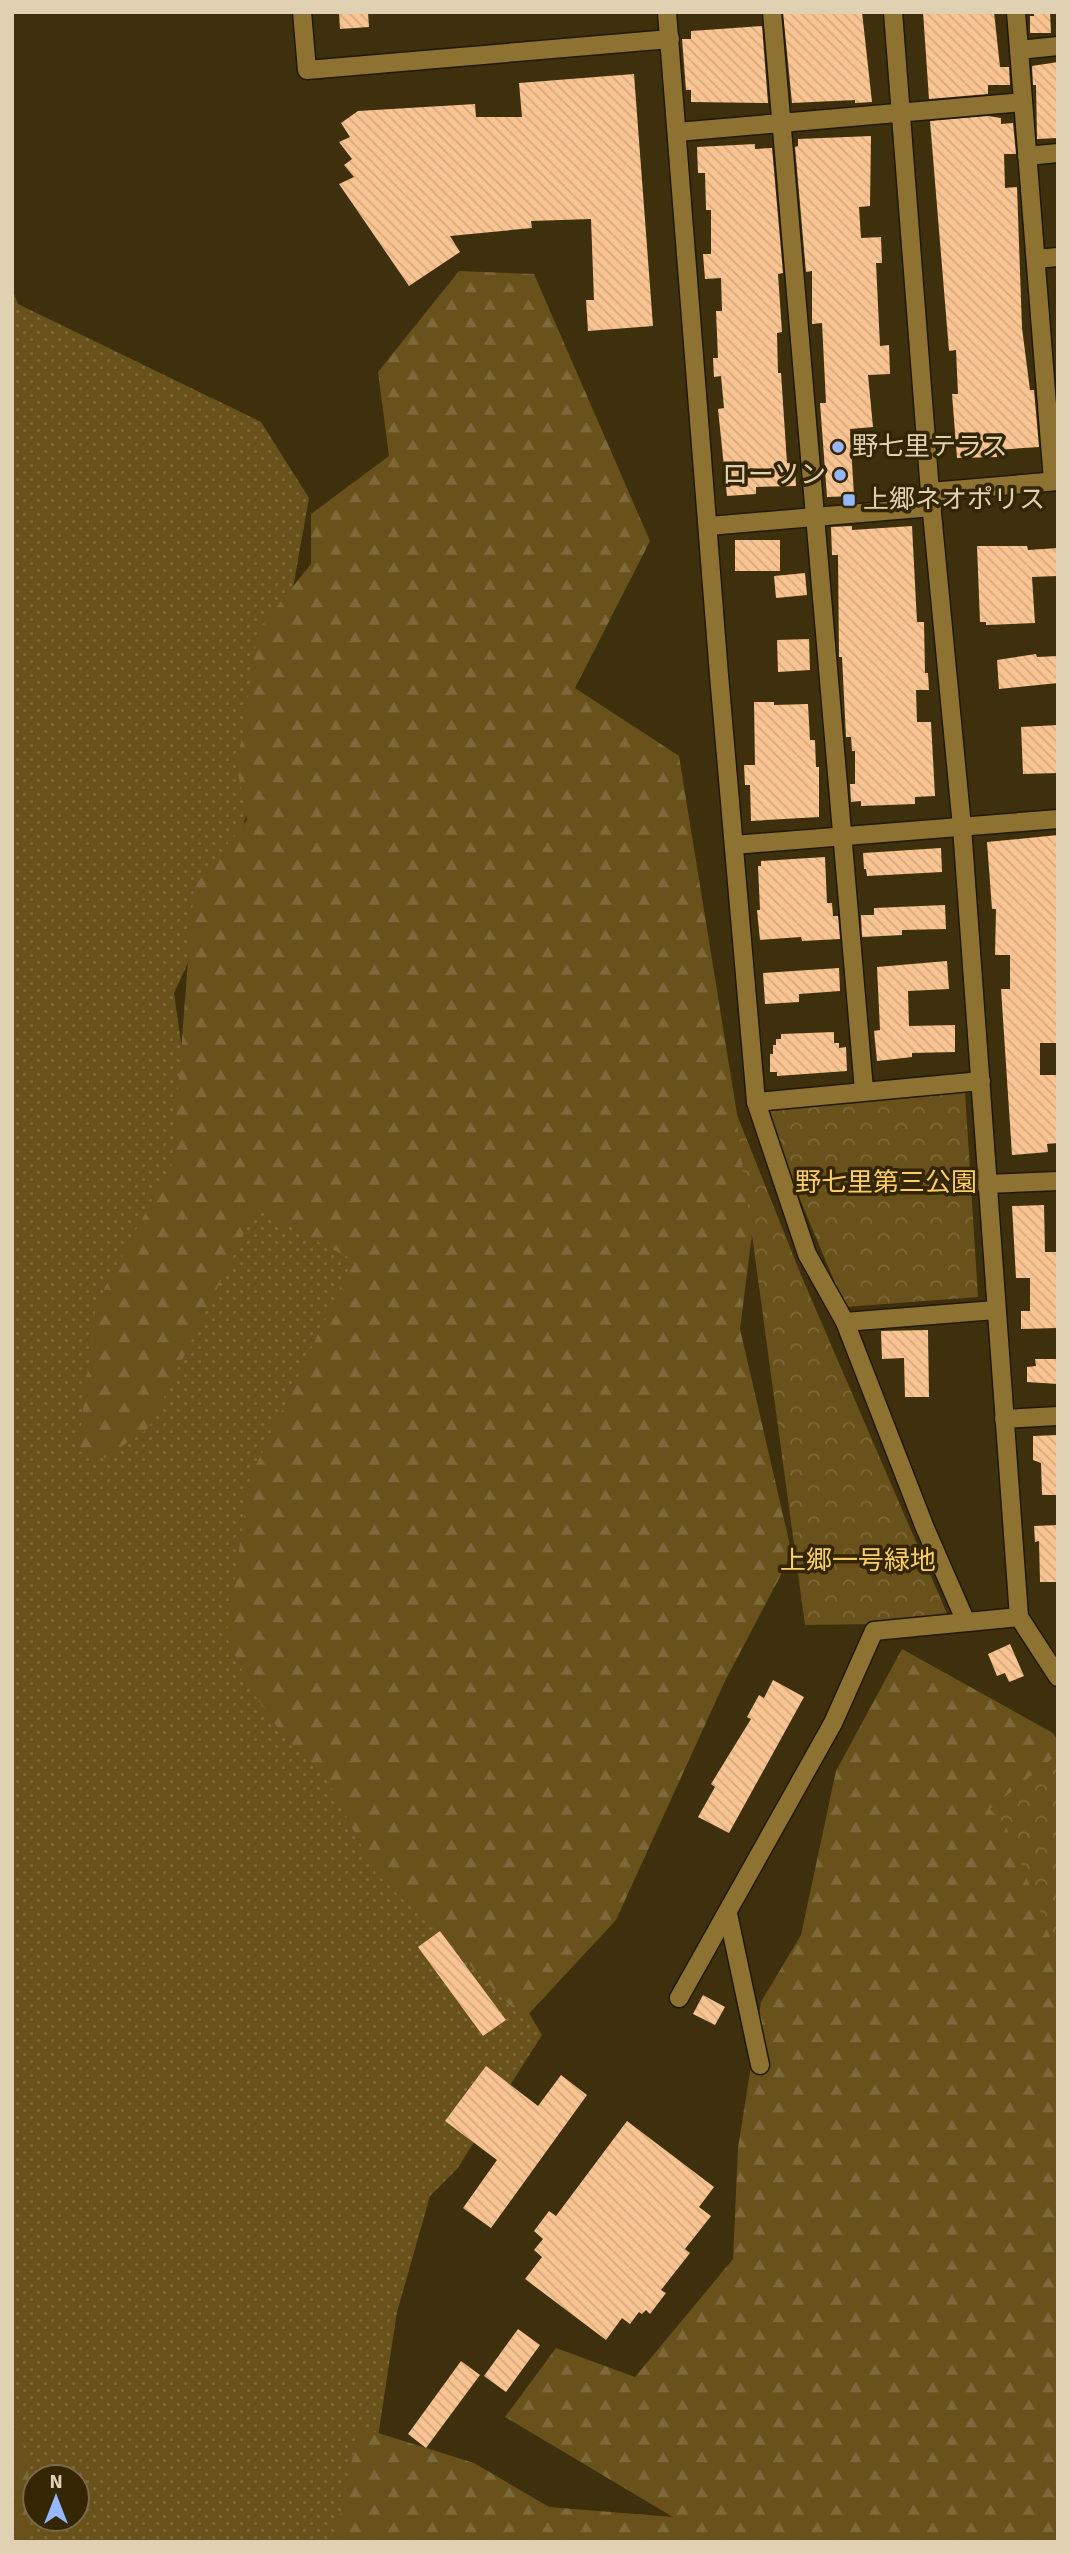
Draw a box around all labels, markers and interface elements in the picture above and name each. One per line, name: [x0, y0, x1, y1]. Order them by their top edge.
place label: 野七里テラス: [852, 431, 1007, 463]
marker: 野七里テラス: [830, 439, 846, 455]
place label: ローソン: [722, 459, 826, 491]
marker: ローソン: [832, 467, 848, 483]
place label: 上郷ネオポリス: [863, 484, 1045, 516]
marker: 上郷ネオポリス: [841, 492, 857, 508]
park label: 野七里第三公園: [795, 1167, 977, 1199]
park label: 上郷一号緑地: [780, 1545, 936, 1577]
north arrow: [21, 2463, 91, 2533]
text: N: [49, 2470, 63, 2494]

